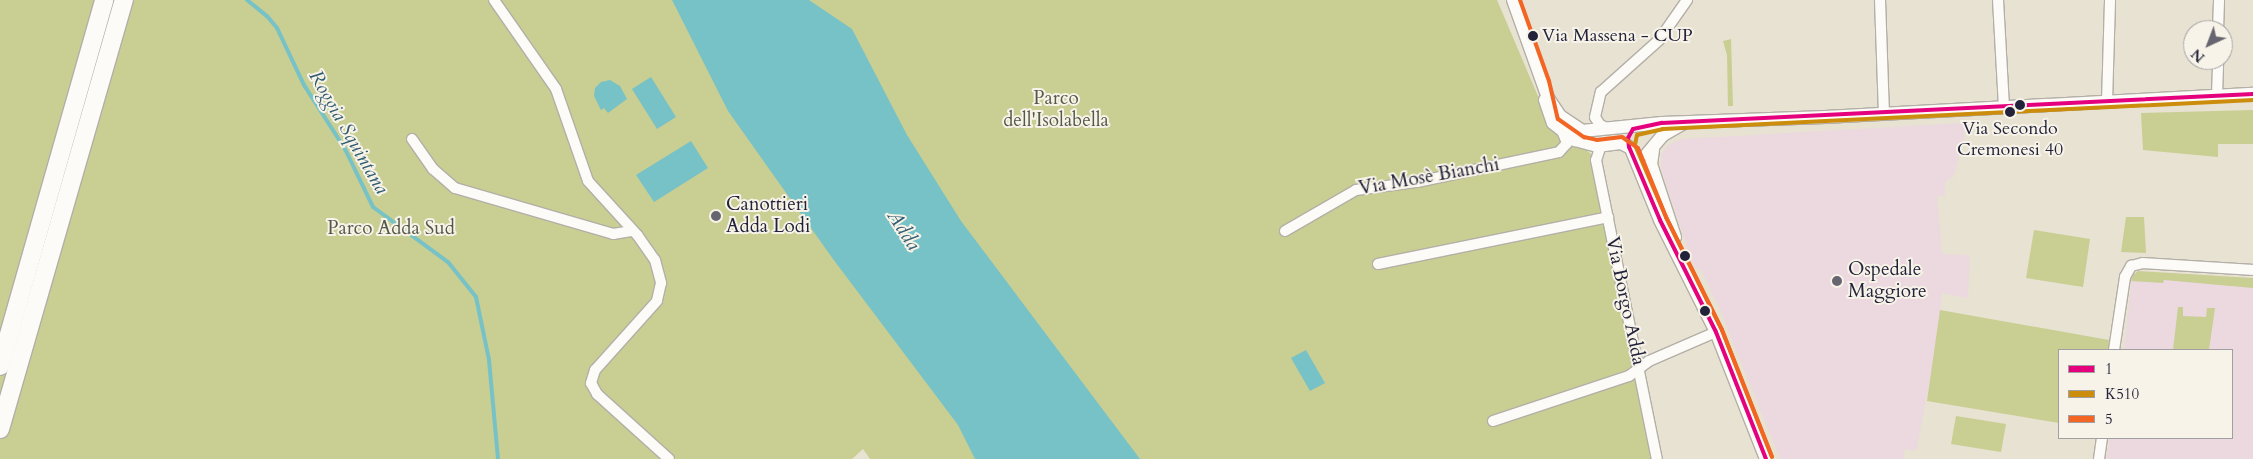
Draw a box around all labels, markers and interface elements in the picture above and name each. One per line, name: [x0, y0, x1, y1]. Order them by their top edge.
north arrow: [2183, 20, 2233, 70]
place label: Via Massena - CUP: [1542, 25, 1693, 47]
marker: Via Massena - CUP: [1528, 31, 1538, 41]
text: N: [2187, 45, 2209, 67]
water label: Roggia Squintana: [304, 66, 394, 198]
park label: Parco dell'Isolabella: [1003, 88, 1109, 132]
unlabelled marker: [2015, 100, 2025, 110]
marker: Via Secondo Cremonesi 40: [2005, 107, 2015, 117]
place label: Via Secondo Cremonesi 40: [1957, 119, 2063, 162]
street label: Via Mosè Bianchi: [1357, 153, 1501, 201]
place label: Canottieri Adda Lodi: [726, 194, 810, 238]
water label: Adda: [882, 205, 926, 255]
marker: Canottieri Adda Lodi: [710, 210, 722, 222]
park label: Parco Adda Sud: [327, 218, 455, 240]
street label: Via Borgo Adda: [1600, 235, 1650, 367]
unlabelled marker: [1680, 251, 1690, 261]
place label: Ospedale Maggiore: [1848, 259, 1927, 303]
marker: Ospedale Maggiore: [1830, 274, 1844, 288]
unlabelled marker: [1700, 306, 1710, 316]
legend: [2058, 349, 2233, 439]
text: 1: [2105, 359, 2113, 379]
text: K510: [2105, 384, 2139, 404]
text: 5: [2105, 409, 2113, 429]

